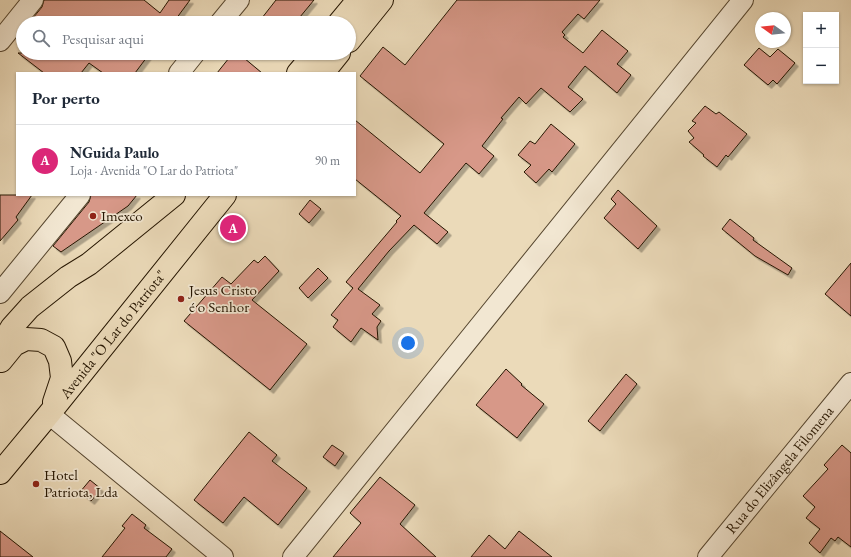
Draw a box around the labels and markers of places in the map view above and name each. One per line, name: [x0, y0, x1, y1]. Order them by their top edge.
place label: Imexco: [101, 206, 143, 225]
marker: Imexco: [88, 211, 98, 221]
pin: A: [220, 213, 246, 243]
place label: Jesus Cristo é o Senhor: [187, 280, 257, 316]
marker: Jesus Cristo é o Senhor: [176, 294, 186, 304]
place label: Hotel Patriota, Lda: [44, 465, 118, 501]
marker: Hotel Patriota, Lda: [31, 479, 41, 489]

